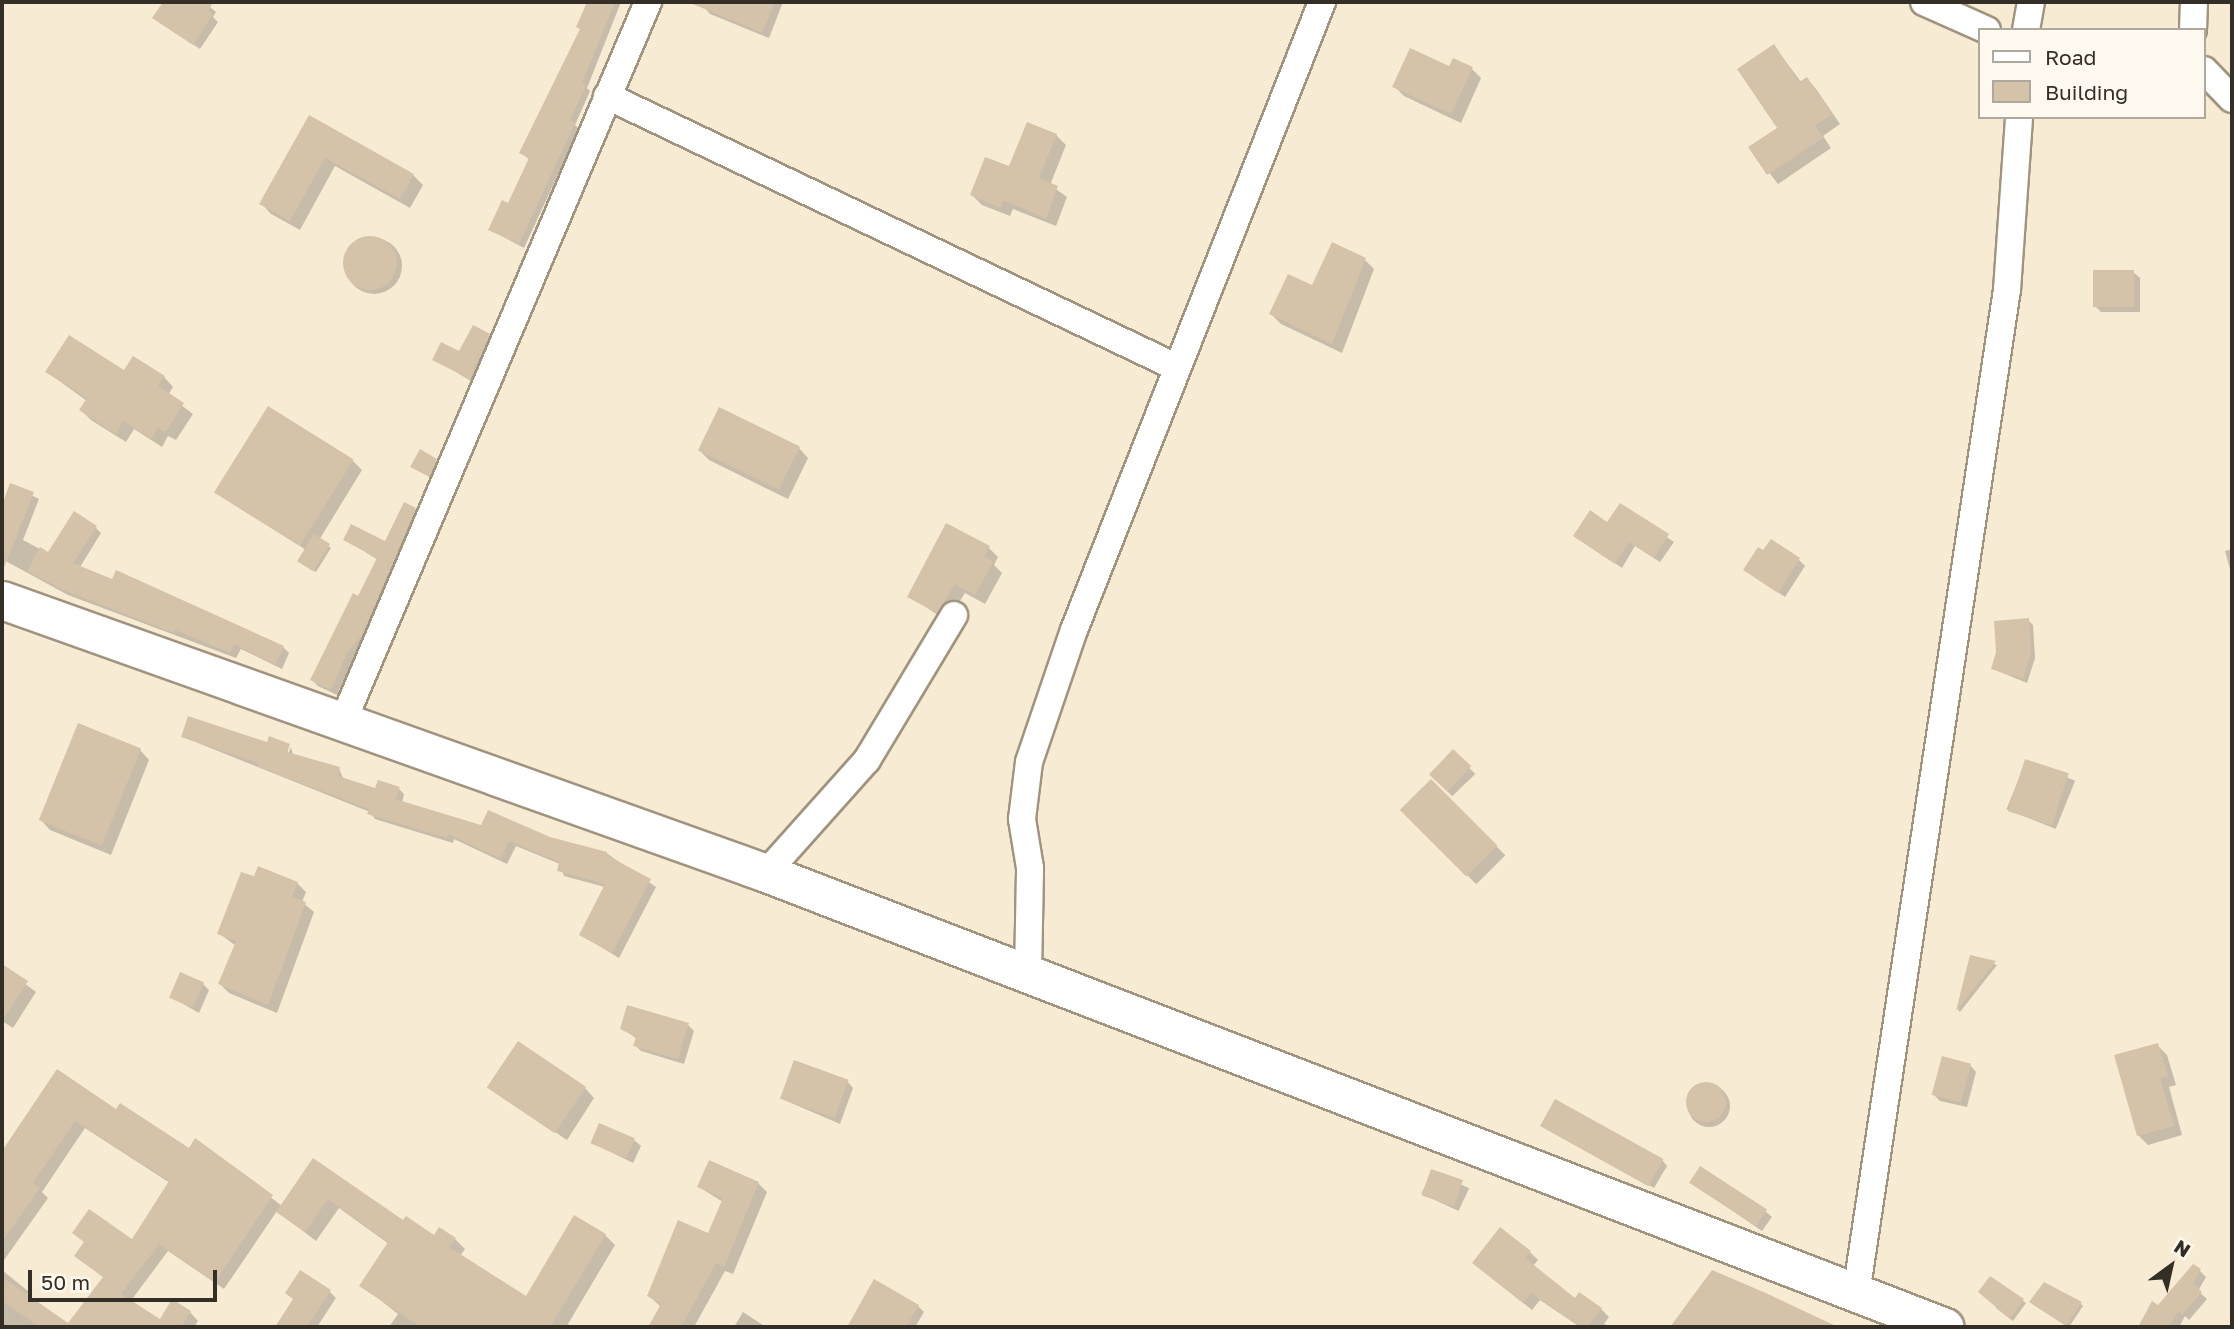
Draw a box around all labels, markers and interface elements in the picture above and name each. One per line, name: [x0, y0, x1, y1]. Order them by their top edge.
legend: [1979, 28, 2206, 119]
text: Road: [2045, 44, 2096, 70]
text: Building: [2045, 79, 2128, 105]
north arrow: [2136, 1231, 2206, 1301]
text: N: [2170, 1234, 2195, 1262]
scale bar: [32, 1256, 220, 1300]
text: 50 m: [41, 1269, 90, 1295]

